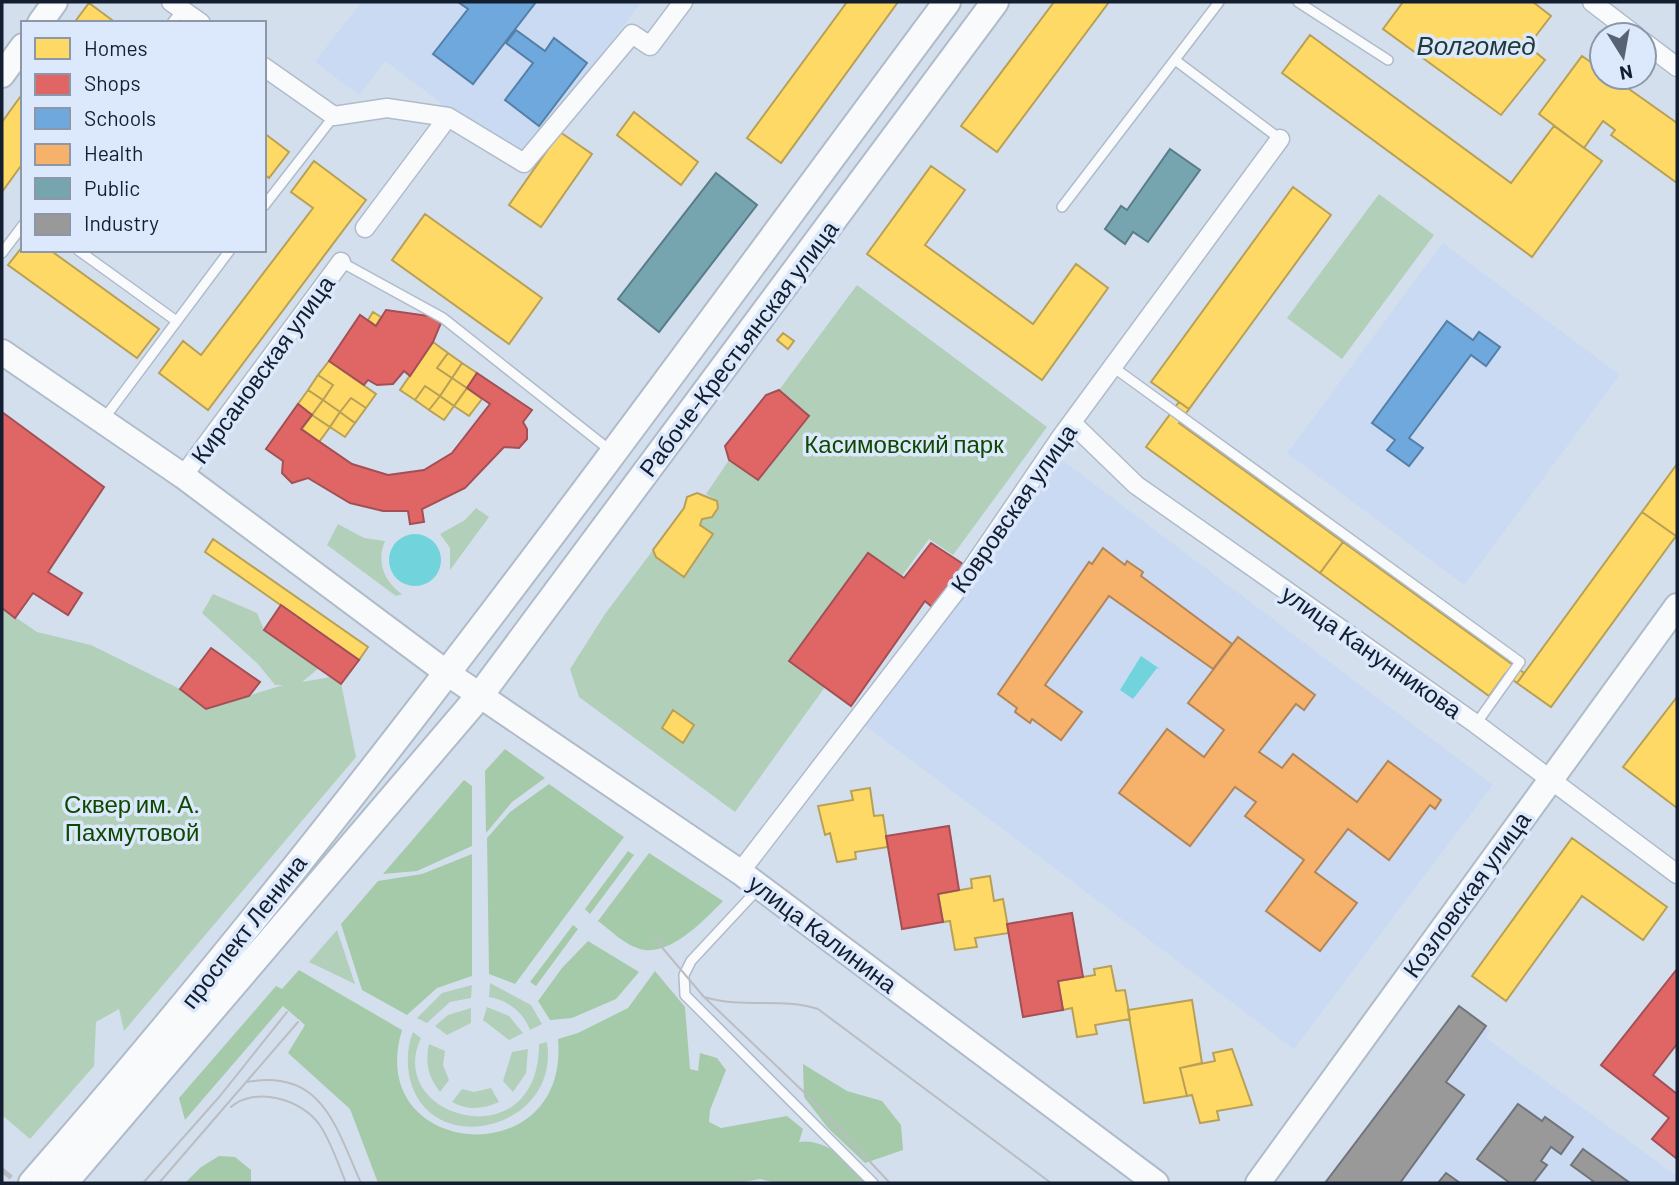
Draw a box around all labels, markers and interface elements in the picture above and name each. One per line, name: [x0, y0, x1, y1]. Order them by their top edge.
legend: [21, 21, 266, 252]
north arrow: [1588, 21, 1658, 91]
water label: Волгомед: [1416, 29, 1536, 60]
text: Homes: [84, 35, 148, 60]
text: N: [1618, 61, 1635, 86]
text: Shops: [84, 70, 141, 95]
text: Schools: [84, 105, 156, 130]
text: Health: [84, 140, 143, 165]
text: Public: [84, 175, 140, 200]
text: Industry: [84, 210, 159, 235]
street label: Рабоче-Крестьянская улица: [632, 214, 844, 482]
street label: Кирсановская улица: [184, 269, 340, 469]
street label: Ковровская улица: [944, 417, 1082, 598]
park label: Касимовский парк: [804, 429, 1004, 458]
street label: улица Канунникова: [1276, 578, 1468, 724]
park label: Сквер им. А. Пахмутовой: [64, 789, 200, 846]
street label: Козловская улица: [1396, 805, 1536, 983]
street label: проспект Ленина: [174, 848, 312, 1014]
street label: улица Калинина: [743, 868, 904, 999]

